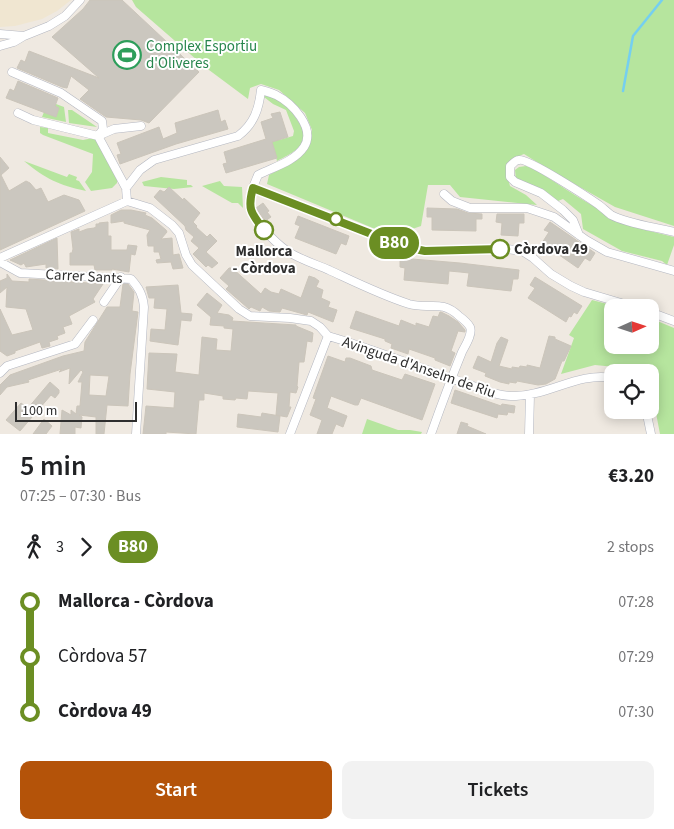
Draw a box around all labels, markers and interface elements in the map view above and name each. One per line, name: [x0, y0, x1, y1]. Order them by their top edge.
place label: Complex Esportiu d'Oliveres: [146, 36, 257, 74]
sports icon: Complex Esportiu d'Oliveres: [112, 40, 142, 70]
unlabelled marker: [329, 212, 343, 226]
marker: Mallorca - Còrdova: [254, 220, 274, 240]
line badge: B80: [365, 227, 423, 259]
text: B80: [379, 230, 409, 255]
marker: Còrdova 49: [490, 239, 510, 259]
place label: Còrdova 49: [514, 239, 588, 260]
place label: Mallorca - Còrdova: [232, 241, 296, 279]
street label: Carrer Sants: [45, 264, 123, 289]
north arrow: [604, 299, 659, 354]
map controls: [604, 299, 659, 419]
street label: Avinguda d'Anselm de Riu: [339, 331, 498, 404]
button: locate: [604, 364, 659, 419]
scale bar: [15, 399, 138, 422]
text: 100 m: [22, 401, 57, 421]
text: 5 min: [20, 446, 87, 486]
text: €3.20: [608, 463, 654, 490]
text: 07:25 – 07:30 · Bus: [20, 485, 141, 507]
icon: walk: [20, 533, 48, 561]
icon: forward: [72, 533, 100, 561]
text: B80: [118, 534, 148, 559]
text: 3: [56, 536, 64, 558]
text: 2 stops: [607, 536, 654, 558]
text: Mallorca - Còrdova: [58, 588, 214, 615]
text: 07:28: [618, 591, 654, 613]
text: Còrdova 57: [58, 643, 147, 670]
text: 07:29: [618, 646, 654, 668]
text: Còrdova 49: [58, 698, 152, 725]
text: 07:30: [618, 701, 654, 723]
button: Start: [20, 761, 332, 819]
button: Tickets: [342, 761, 654, 819]

